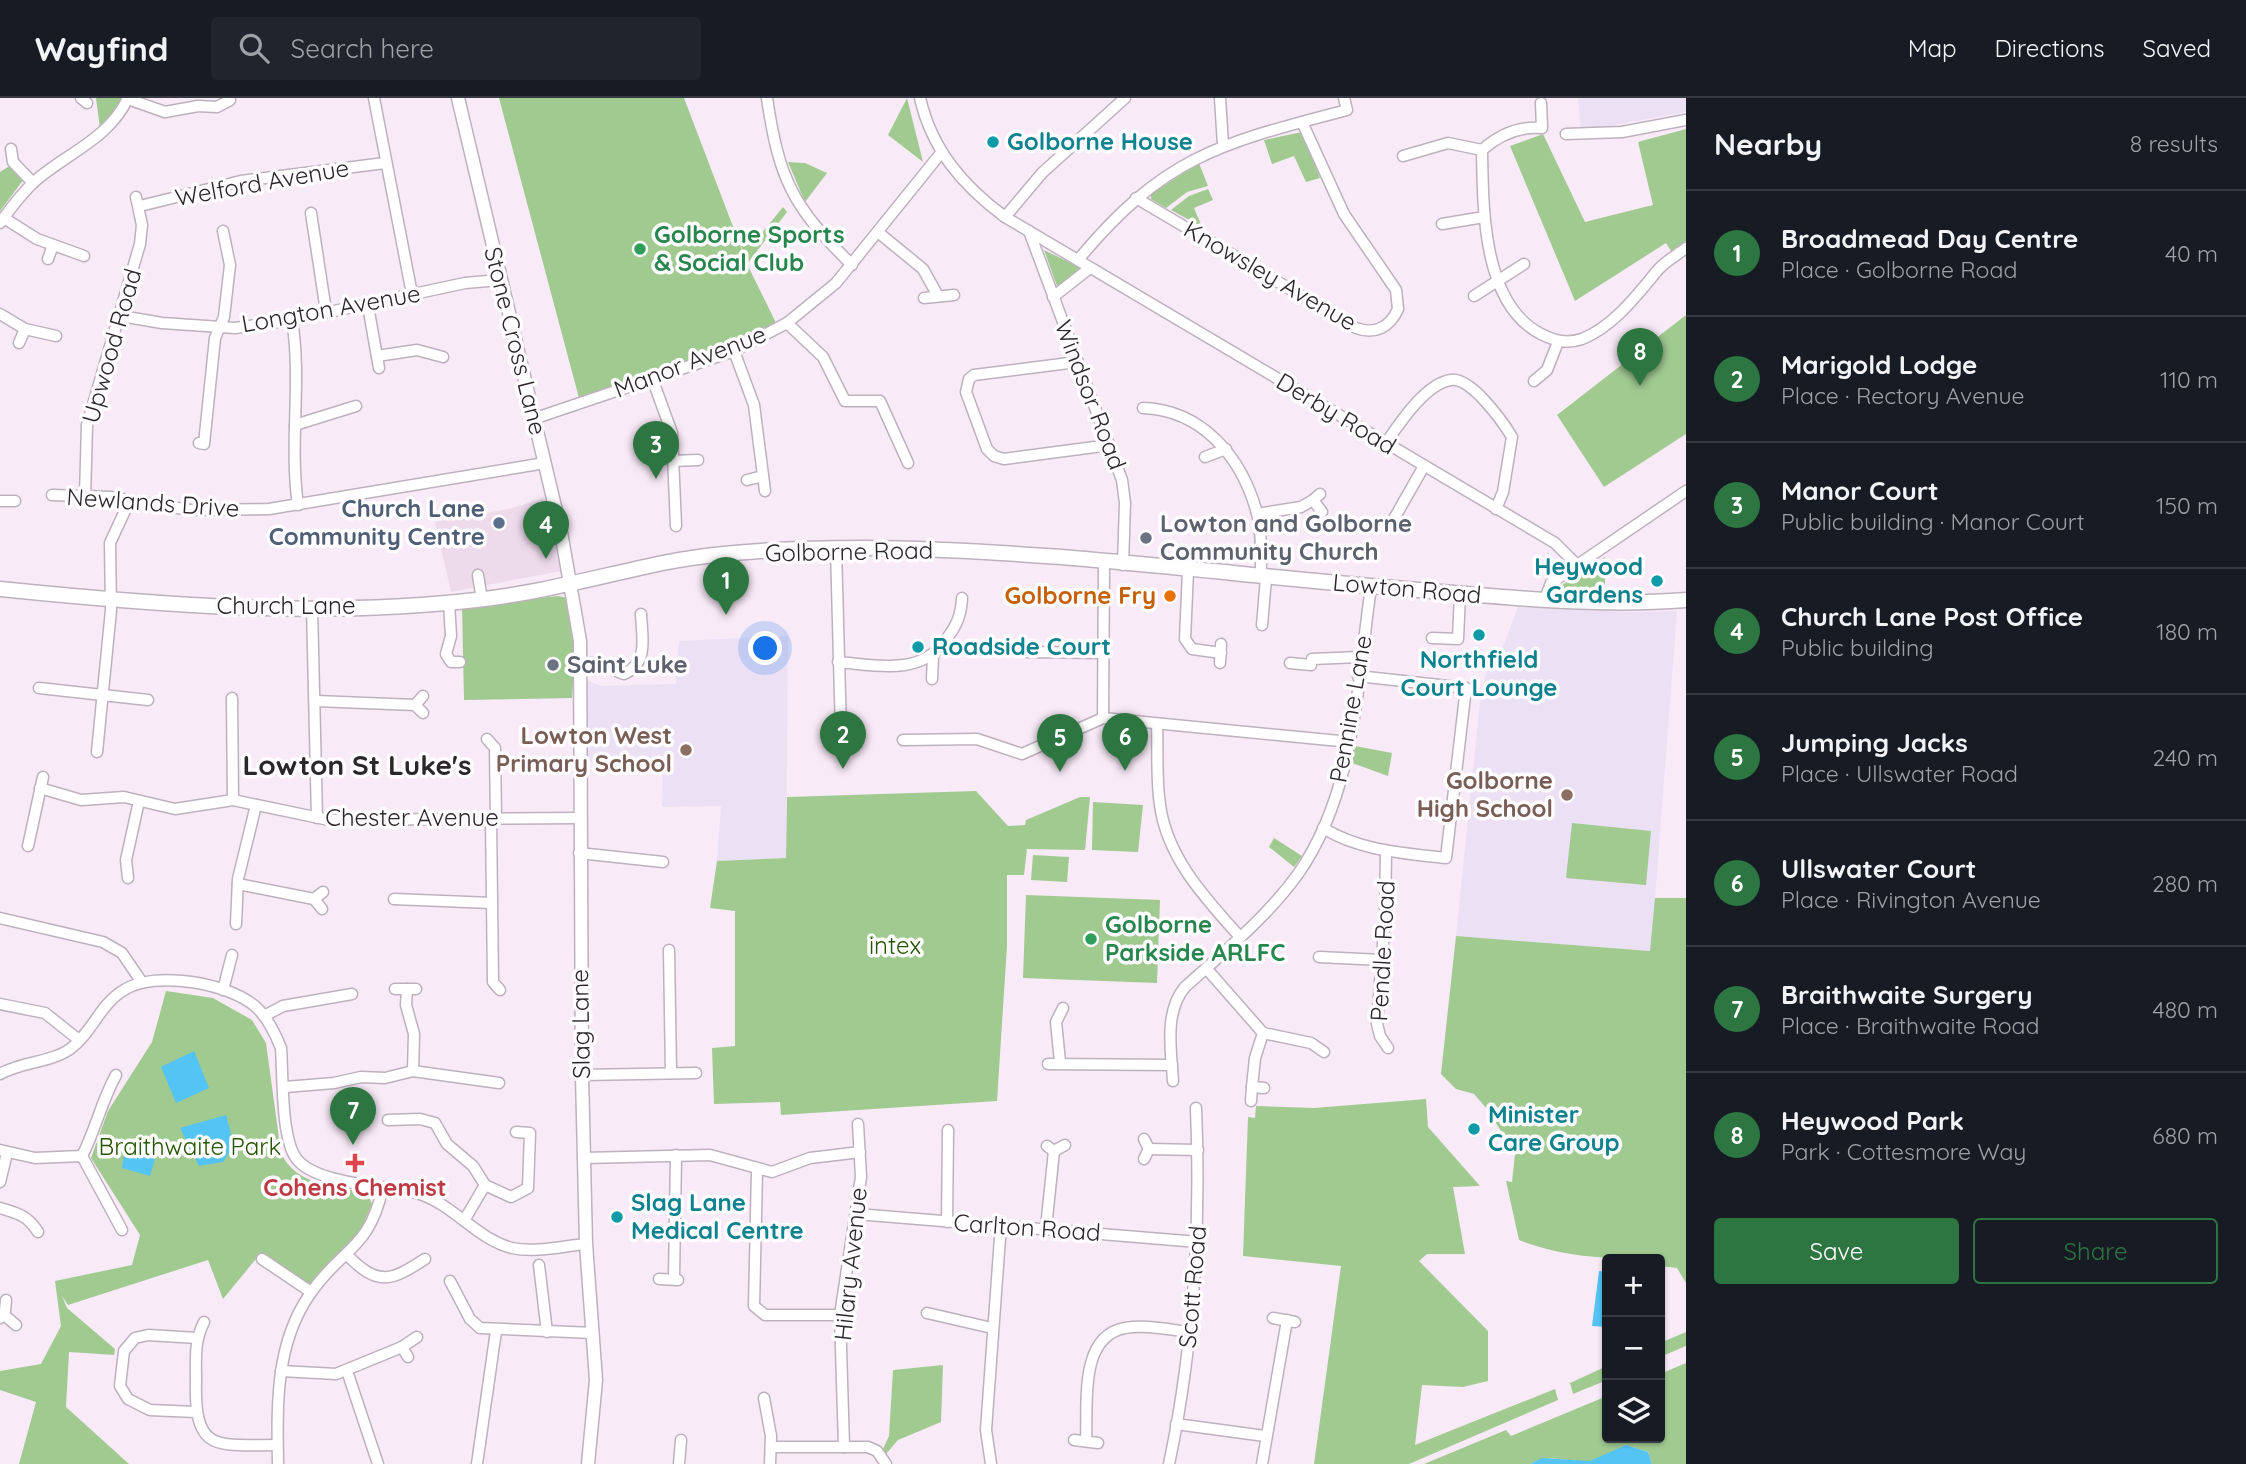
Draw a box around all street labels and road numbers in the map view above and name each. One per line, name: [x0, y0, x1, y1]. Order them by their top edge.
street label: Welford Avenue: [173, 152, 351, 212]
street label: Knowsley Avenue: [1179, 214, 1362, 337]
street label: Stone Cross Lane: [478, 244, 554, 438]
street label: Upwood Road: [75, 265, 147, 426]
street label: Longton Avenue: [239, 278, 423, 339]
street label: Windsor Road: [1049, 316, 1133, 474]
street label: Manor Avenue: [609, 318, 770, 404]
street label: Derby Road: [1271, 366, 1402, 461]
street label: Newlands Drive: [66, 481, 240, 523]
street label: Golborne Road: [764, 535, 933, 567]
street label: Lowton Road: [1332, 567, 1483, 609]
street label: Church Lane: [216, 590, 356, 620]
street label: Pennine Lane: [1322, 633, 1378, 785]
street label: Chester Avenue: [325, 802, 499, 832]
street label: Pendle Road: [1363, 880, 1401, 1022]
street label: Slag Lane: [564, 969, 596, 1079]
street label: Hilary Avenue: [827, 1186, 873, 1342]
street label: Carlton Road: [953, 1207, 1102, 1247]
street label: Scott Road: [1172, 1224, 1212, 1349]

